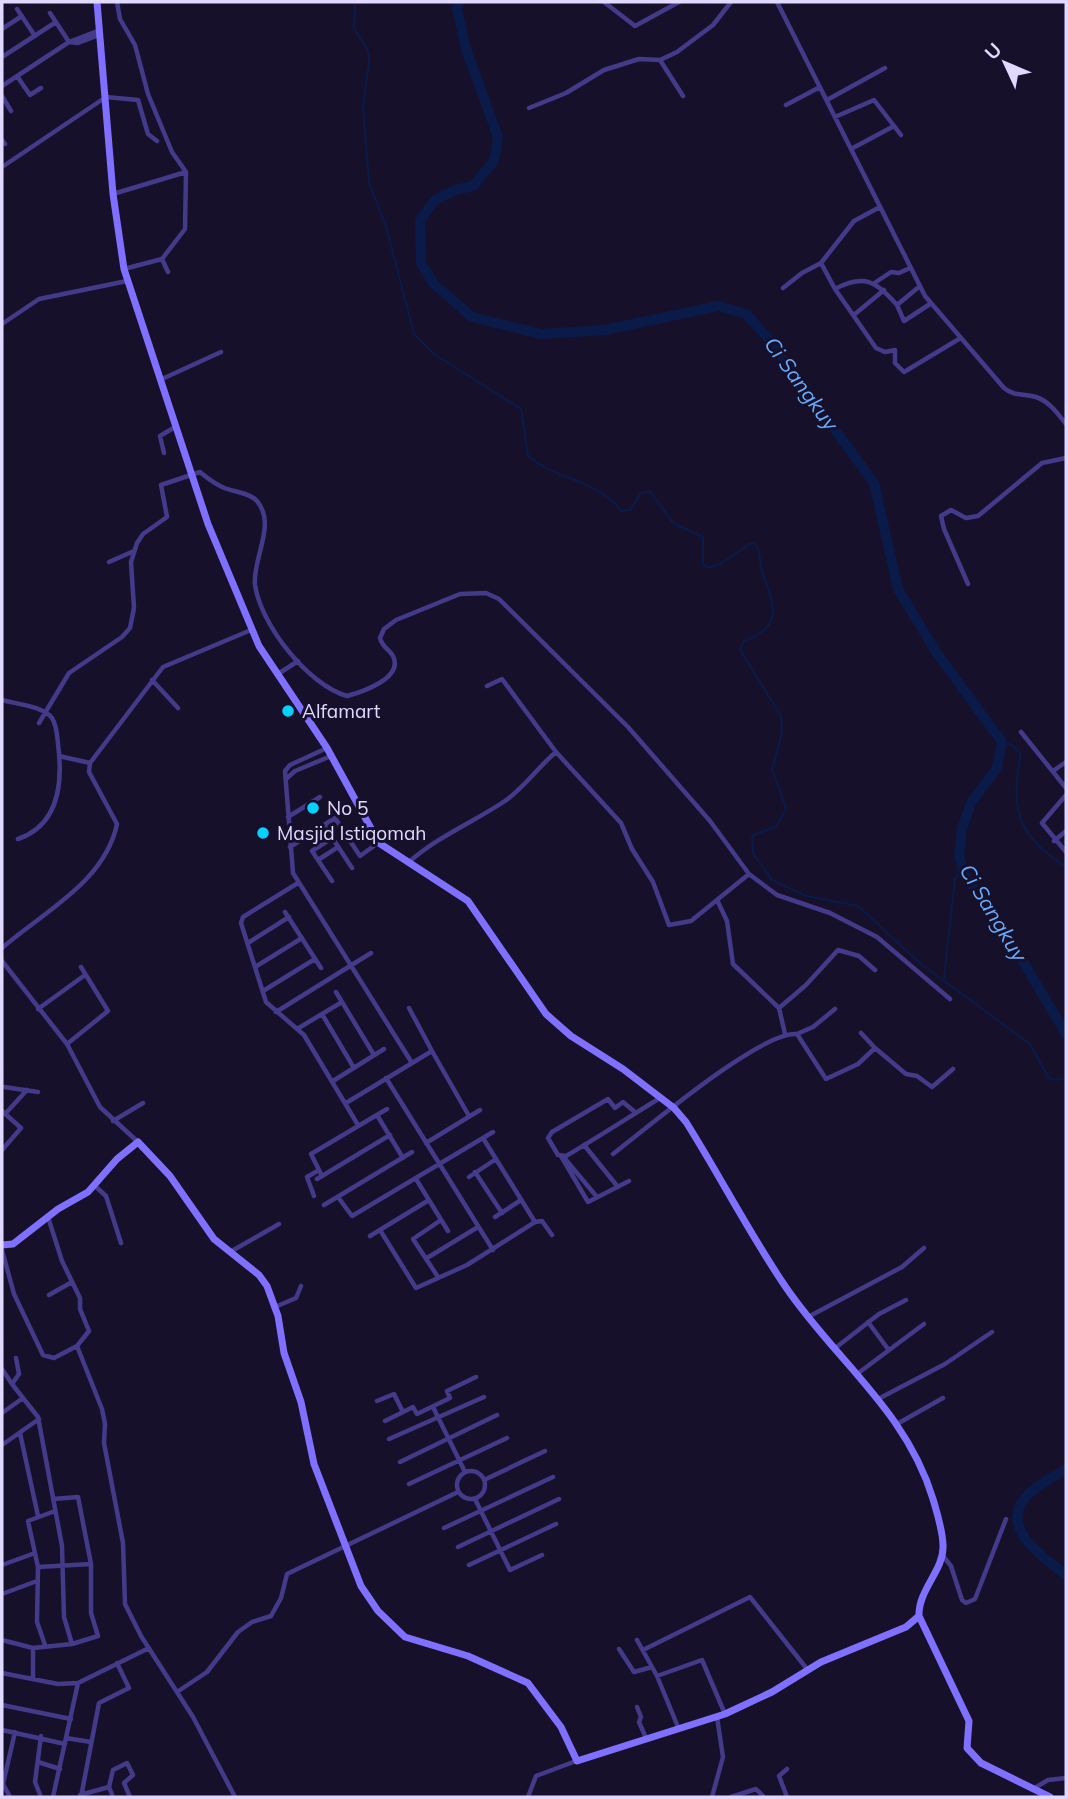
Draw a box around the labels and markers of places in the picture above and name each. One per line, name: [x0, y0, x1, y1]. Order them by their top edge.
place label: Alfamart: [302, 699, 381, 723]
marker: Alfamart: [280, 703, 296, 719]
place label: No 5: [327, 796, 368, 820]
marker: No 5: [305, 800, 321, 816]
place label: Masjid Istiqomah: [277, 821, 426, 845]
marker: Masjid Istiqomah: [255, 825, 271, 841]

